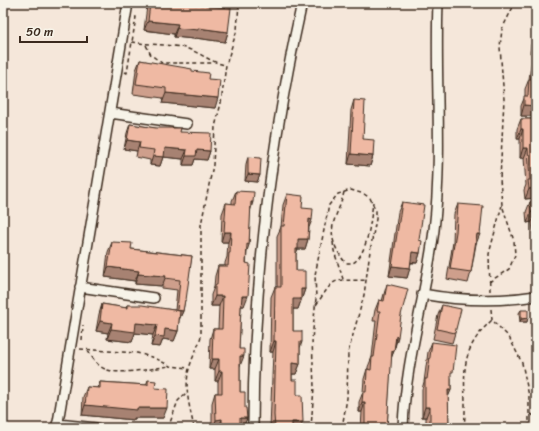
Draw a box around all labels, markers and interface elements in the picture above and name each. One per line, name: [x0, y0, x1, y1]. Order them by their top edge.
scale bar: [20, 18, 87, 44]
text: 50 m: [26, 21, 53, 43]

